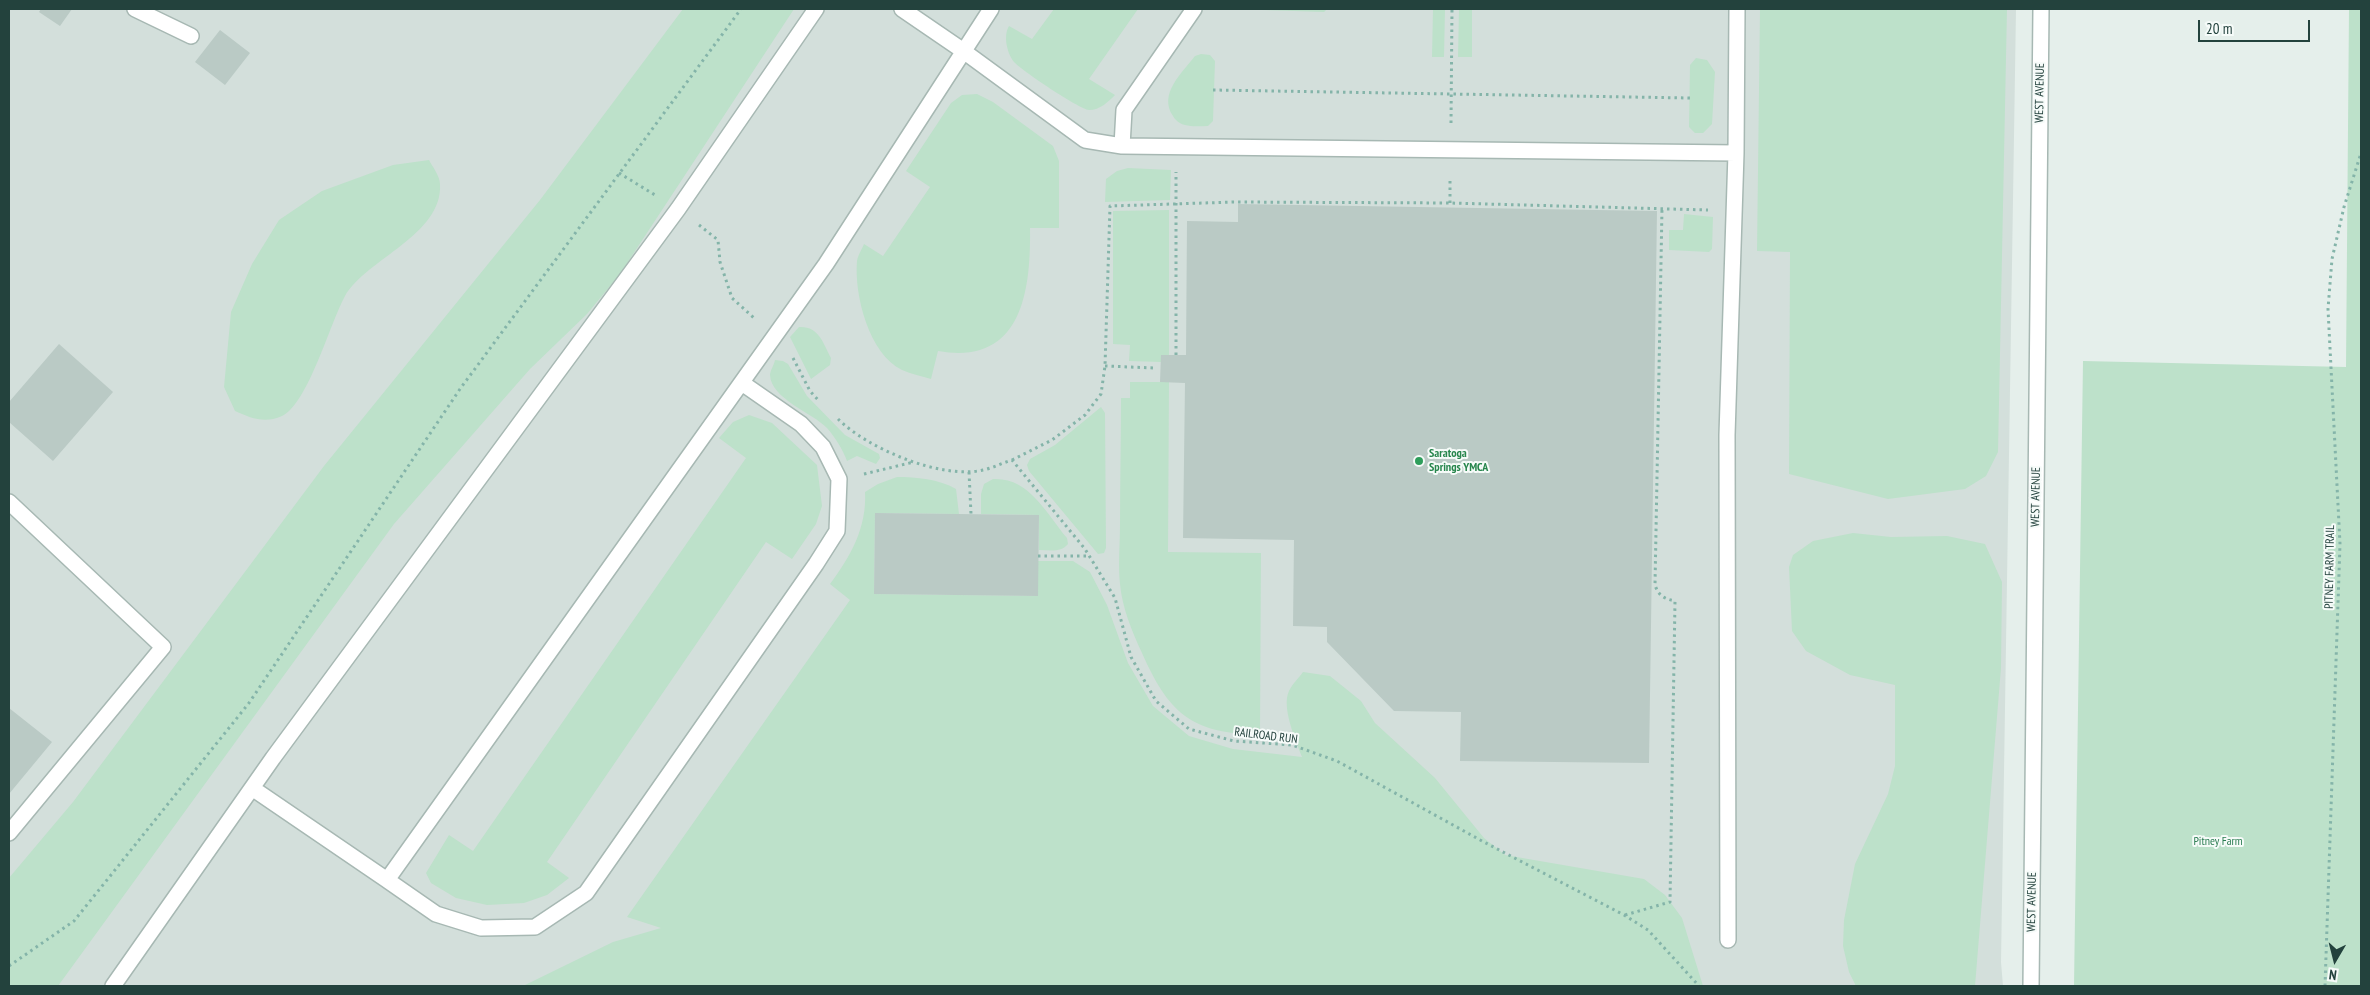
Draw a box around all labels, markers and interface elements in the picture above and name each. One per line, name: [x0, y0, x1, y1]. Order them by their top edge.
scale bar: [2200, 10, 2312, 42]
text: 20 m: [2206, 19, 2232, 38]
street label: WEST AVENUE: [2032, 63, 2048, 123]
place label: Saratoga Springs YMCA: [1429, 447, 1488, 475]
marker: Saratoga Springs YMCA: [1413, 455, 1425, 467]
street label: WEST AVENUE: [2028, 467, 2044, 527]
street label: PITNEY FARM TRAIL: [2322, 525, 2338, 609]
street label: RAILROAD RUN: [1234, 725, 1298, 747]
park label: Pitney Farm: [2193, 835, 2243, 849]
street label: WEST AVENUE: [2024, 872, 2040, 932]
north arrow: [2310, 935, 2360, 985]
text: N: [2328, 965, 2338, 984]

